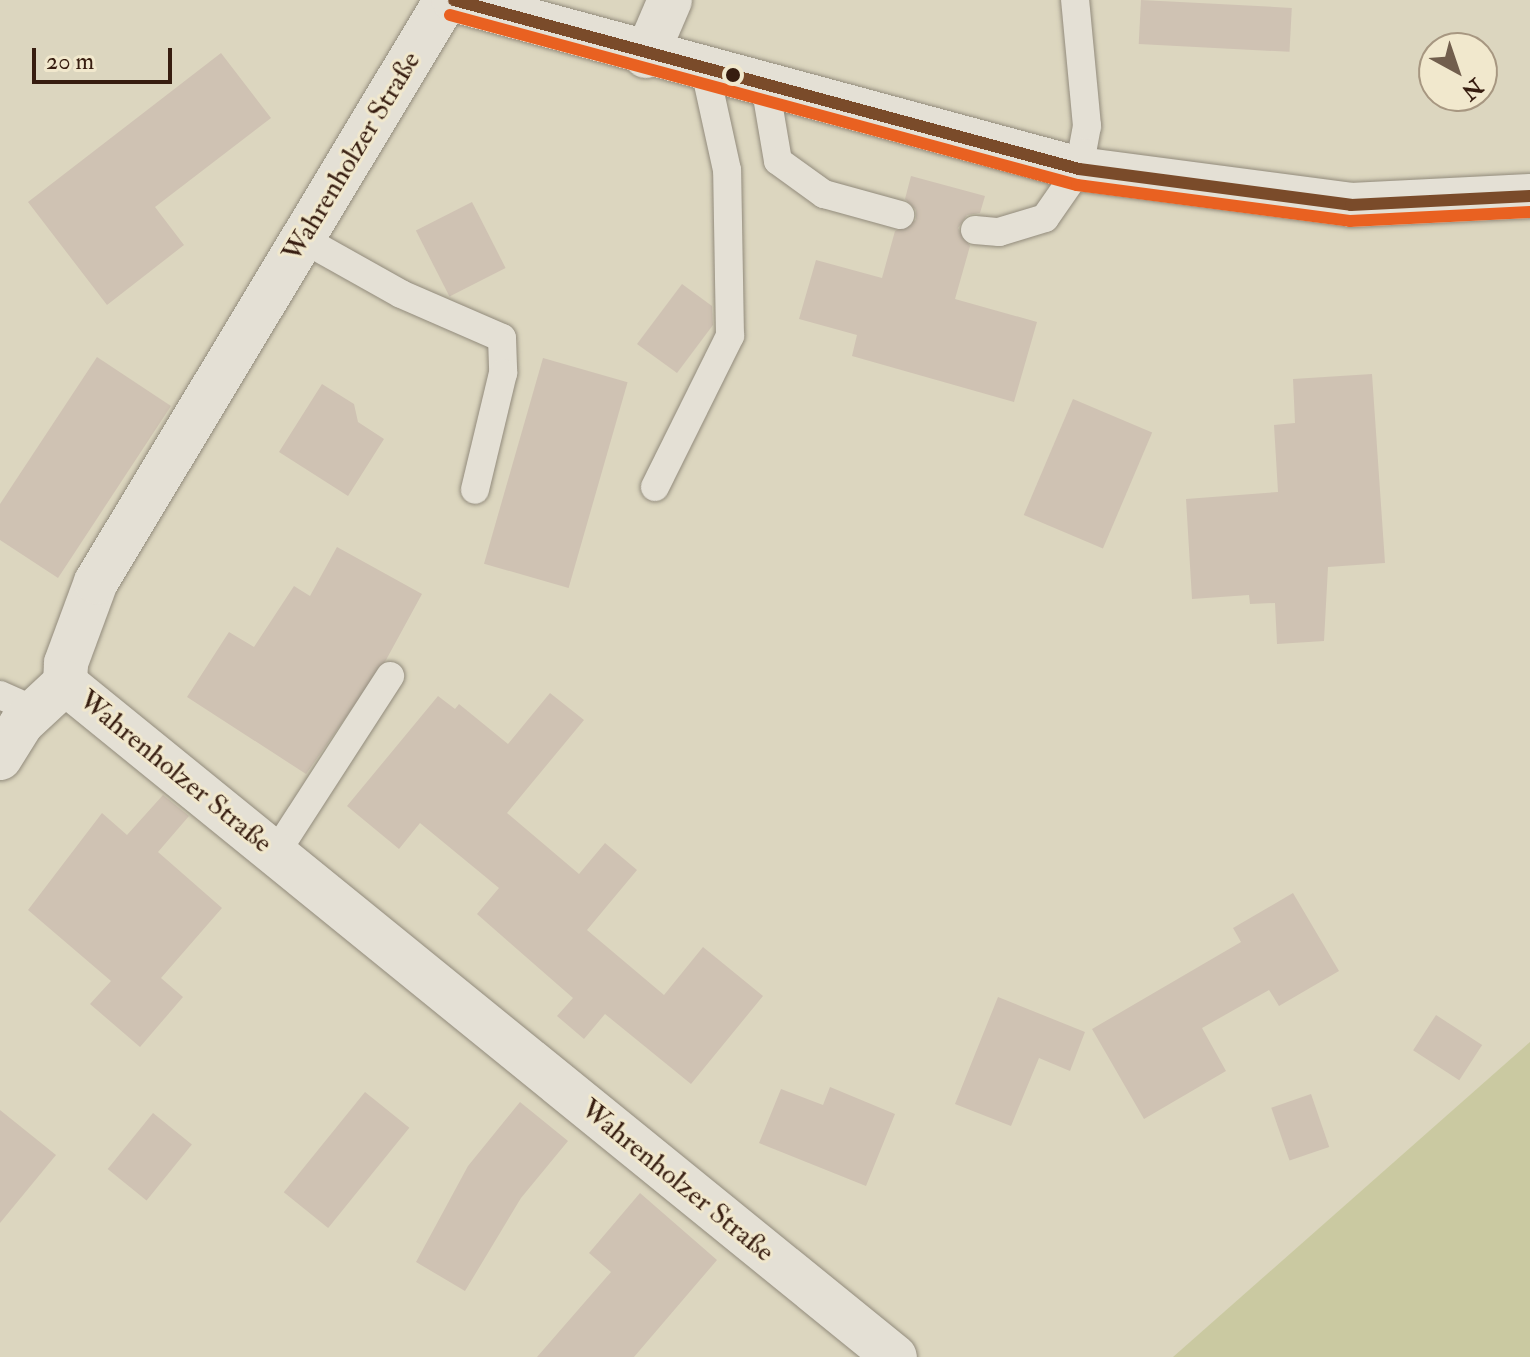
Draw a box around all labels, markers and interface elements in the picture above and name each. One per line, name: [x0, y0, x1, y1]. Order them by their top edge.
scale bar: [36, 32, 176, 82]
north arrow: [1418, 32, 1498, 112]
text: 20 m: [46, 46, 94, 77]
street label: Wahrenholzer Straße: [276, 46, 428, 268]
unlabelled marker: [725, 67, 741, 83]
text: N: [1456, 72, 1489, 106]
street label: Wahrenholzer Straße: [72, 684, 278, 860]
street label: Wahrenholzer Straße: [574, 1093, 780, 1269]

